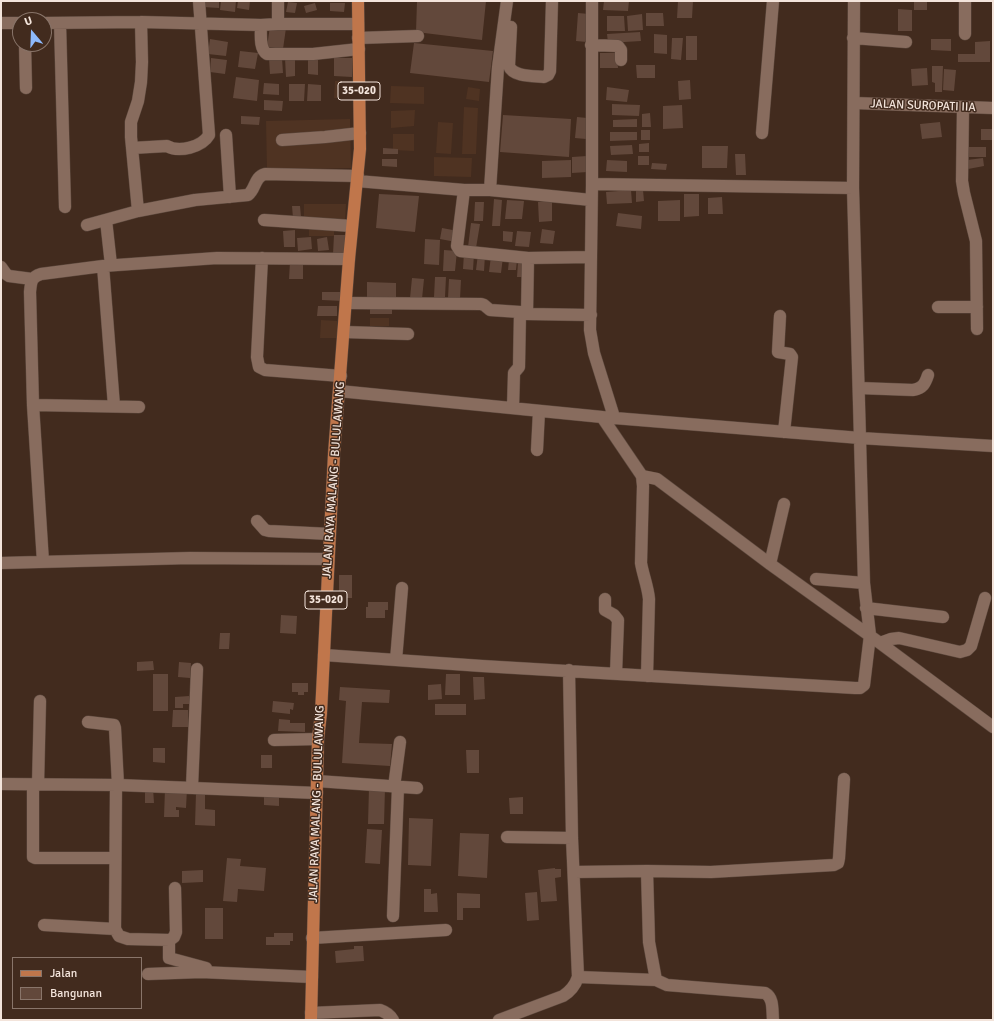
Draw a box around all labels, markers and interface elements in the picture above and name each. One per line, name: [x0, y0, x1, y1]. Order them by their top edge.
north arrow: [12, 12, 52, 52]
text: U: [23, 14, 34, 28]
road number: 35-020: [338, 82, 380, 100]
street label: JALAN SUROPATI IIA: [870, 97, 976, 115]
street label: JALAN RAYA MALANG - BULULAWANG: [320, 381, 348, 579]
road number: 35-020: [305, 591, 347, 609]
street label: JALAN RAYA MALANG - BULULAWANG: [306, 705, 328, 903]
legend: [12, 957, 142, 1009]
text: Jalan: [50, 966, 77, 981]
text: Bangunan: [50, 986, 102, 1001]

